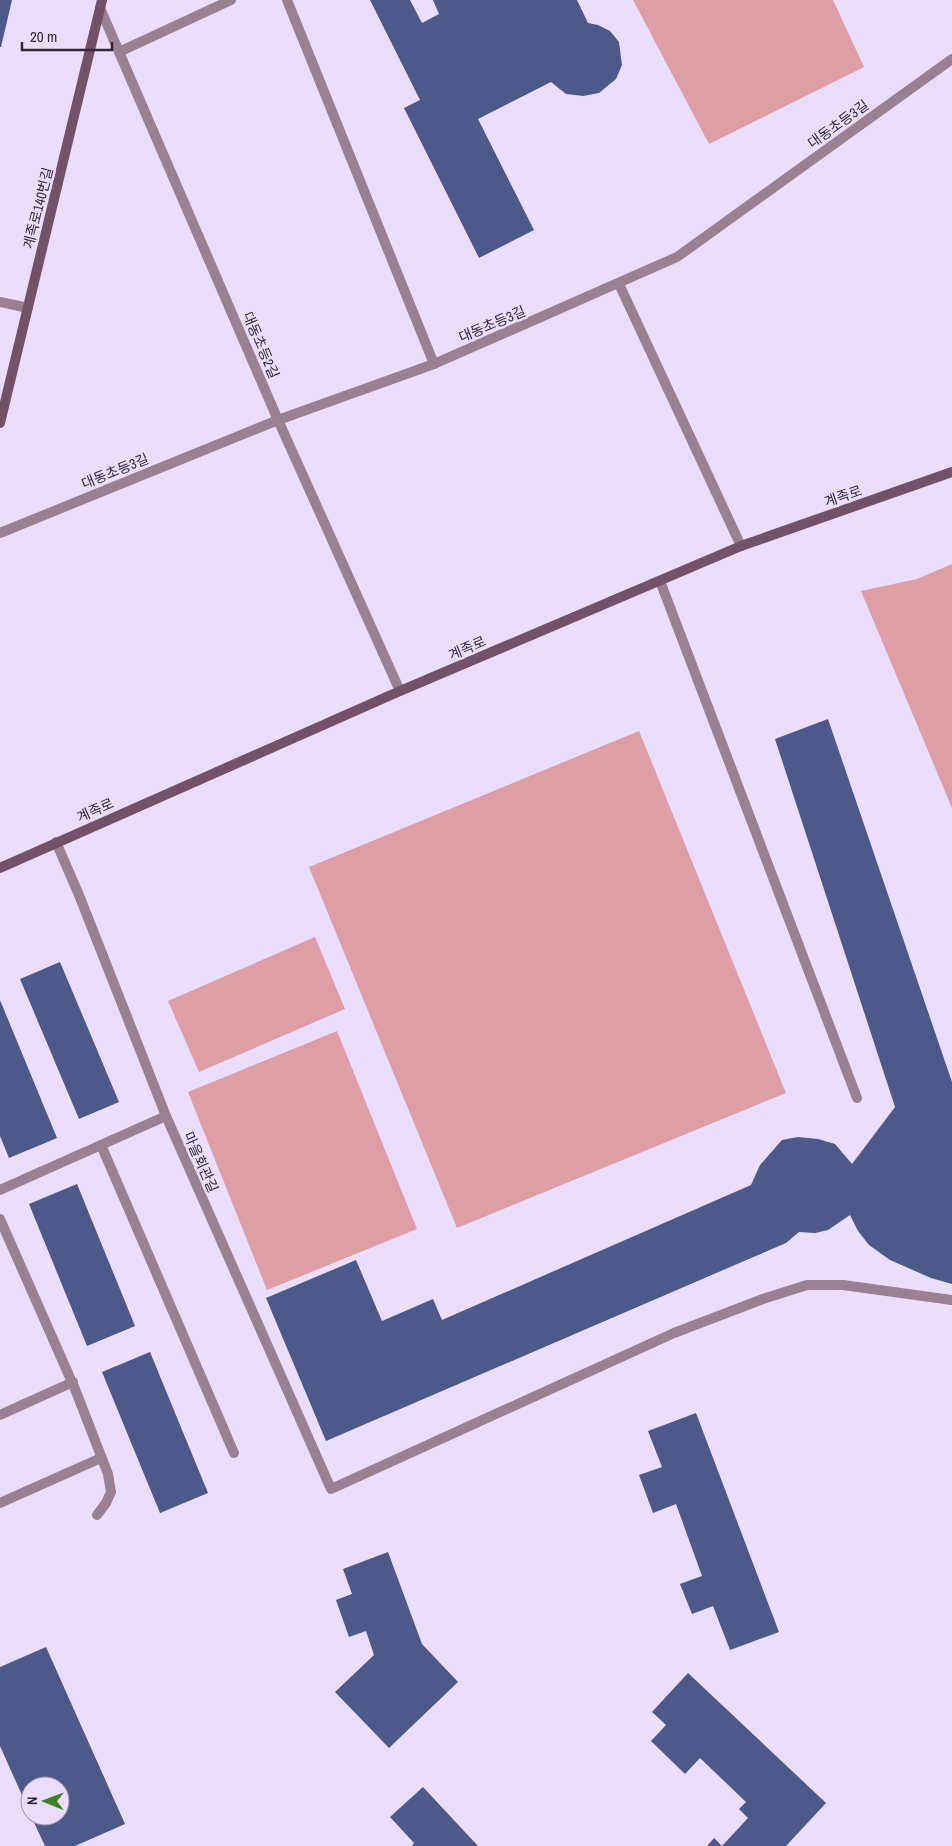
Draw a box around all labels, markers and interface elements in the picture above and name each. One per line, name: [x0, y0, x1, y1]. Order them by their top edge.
scale bar: [22, 20, 112, 52]
text: 20 m: [30, 26, 57, 47]
street label: 대동초등3길: [804, 96, 872, 152]
street label: 계족로140번길: [19, 165, 57, 251]
street label: 대동초등3길: [456, 302, 528, 346]
street label: 대동초등2길: [239, 309, 283, 381]
street label: 대동초등3길: [79, 449, 151, 493]
street label: 계족로: [822, 481, 864, 511]
street label: 계족로: [446, 632, 488, 664]
street label: 계족로: [74, 794, 116, 826]
street label: 마을회관길: [180, 1129, 222, 1195]
north arrow: [20, 1776, 70, 1826]
text: N: [23, 1796, 41, 1805]

